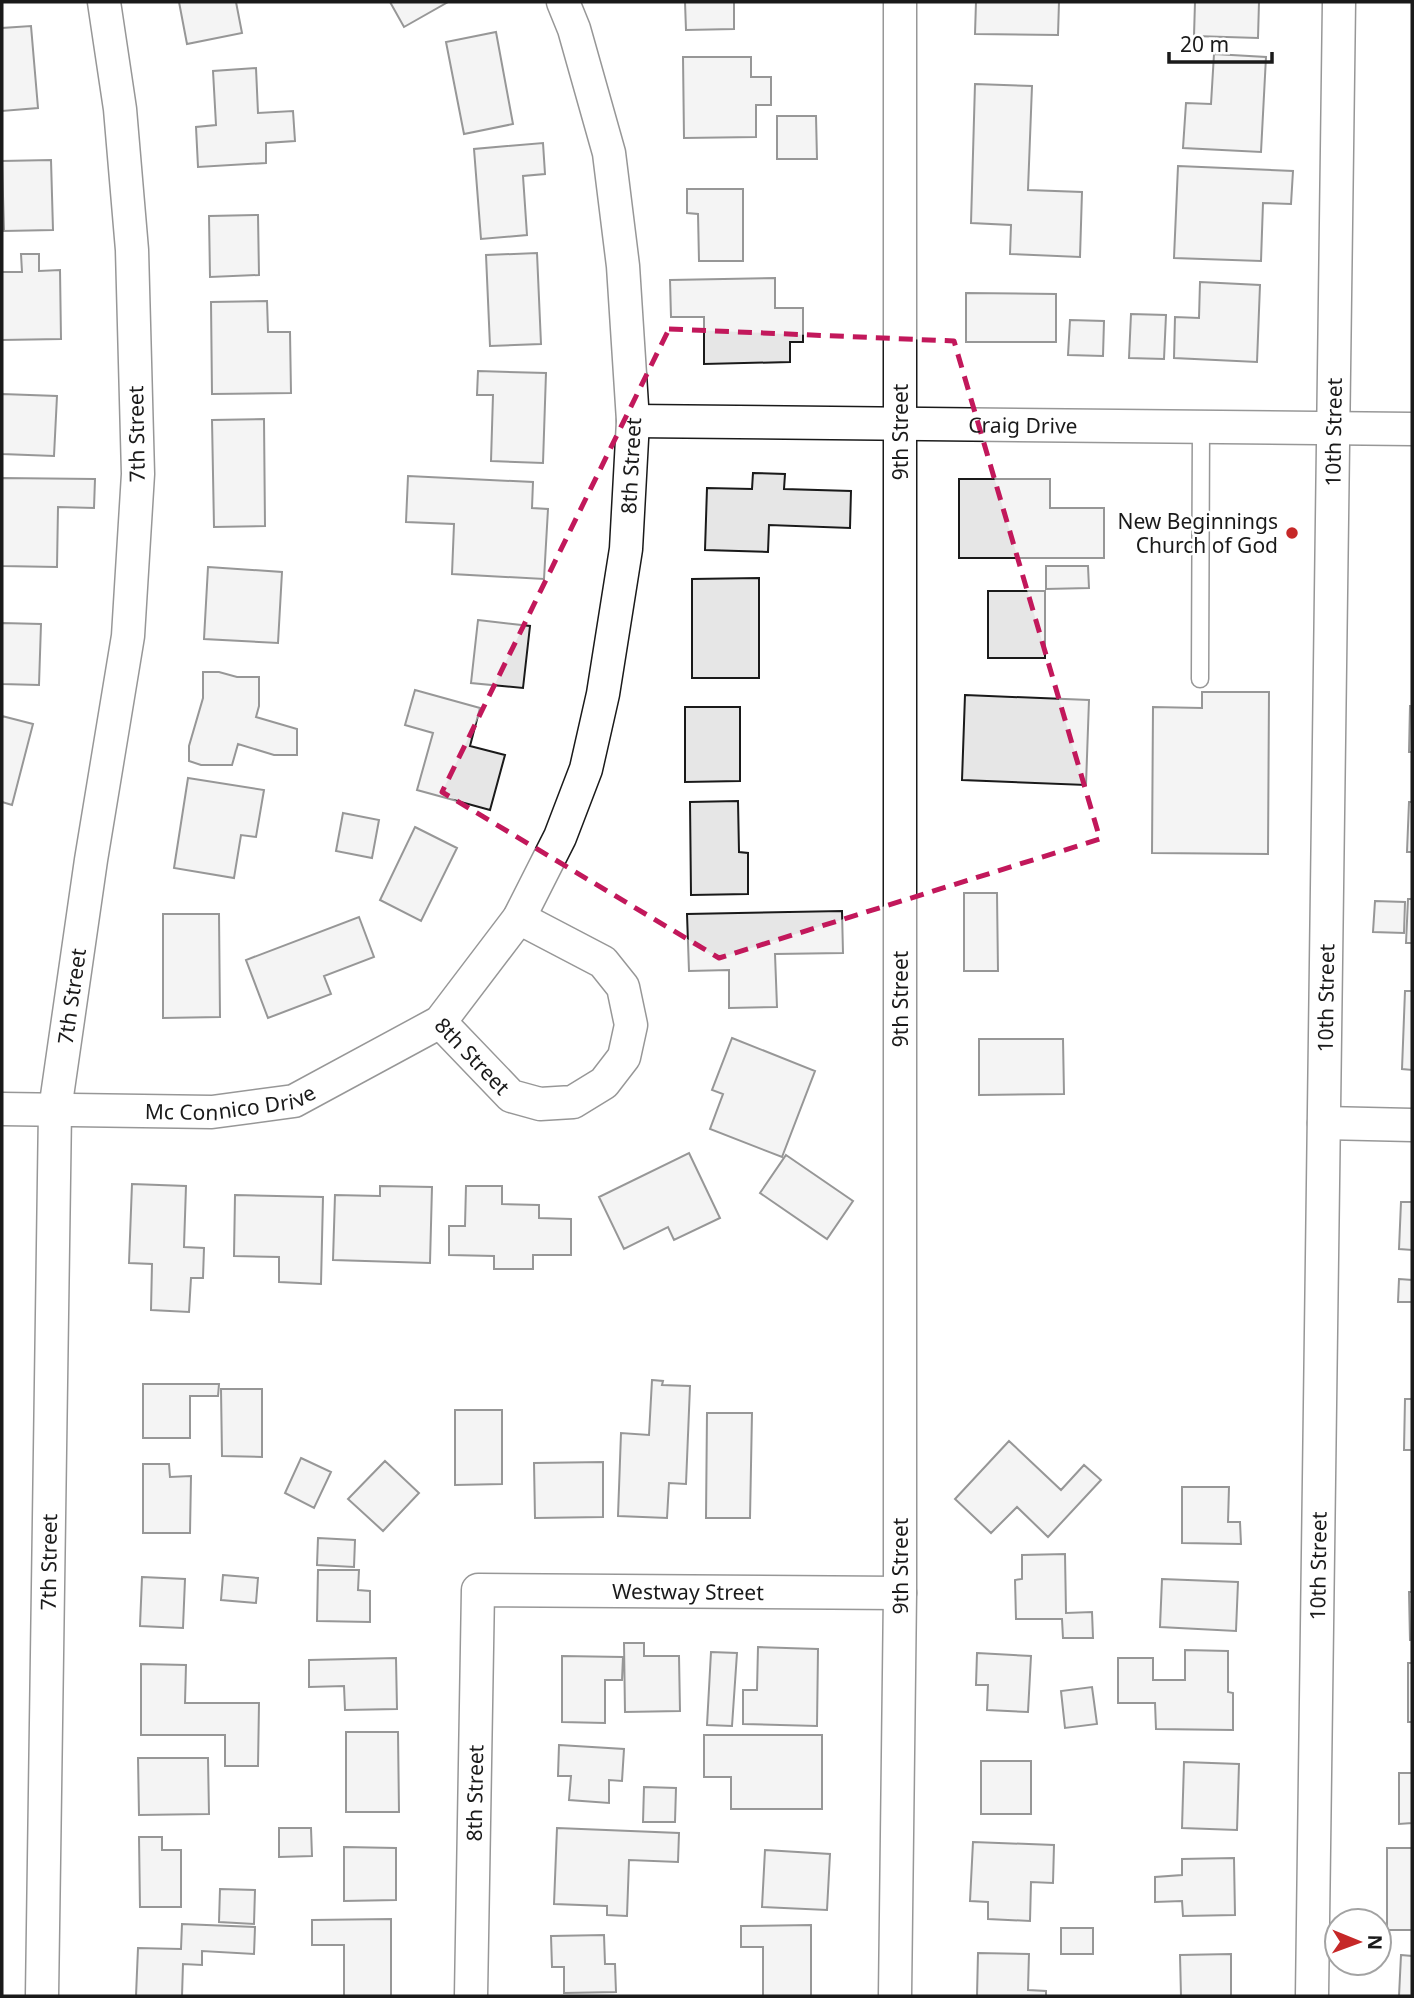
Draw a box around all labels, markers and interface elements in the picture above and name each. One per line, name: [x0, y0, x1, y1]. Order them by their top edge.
scale bar: [1169, 21, 1272, 65]
text: 20 m: [1180, 30, 1229, 58]
street label: 10th Street: [1318, 377, 1348, 487]
street label: 9th Street: [886, 383, 914, 480]
street label: 7th Street: [121, 385, 151, 483]
street label: Craig Drive: [968, 410, 1078, 440]
street label: 8th Street: [614, 416, 647, 515]
place label: New Beginnings Church of God: [1117, 507, 1278, 559]
marker: New Beginnings Church of God: [1284, 525, 1300, 541]
street label: 10th Street: [1311, 943, 1340, 1053]
street label: 7th Street: [51, 946, 92, 1046]
street label: 9th Street: [886, 950, 914, 1047]
street label: 8th Street: [429, 1011, 516, 1101]
street label: Mc Connico Drive: [145, 1078, 320, 1126]
street label: 10th Street: [1303, 1511, 1333, 1621]
street label: 7th Street: [34, 1513, 63, 1611]
street label: 9th Street: [886, 1517, 914, 1615]
street label: Westway Street: [612, 1577, 764, 1606]
street label: 8th Street: [460, 1744, 489, 1842]
north arrow: [1323, 1907, 1393, 1977]
text: N: [1362, 1934, 1388, 1950]

